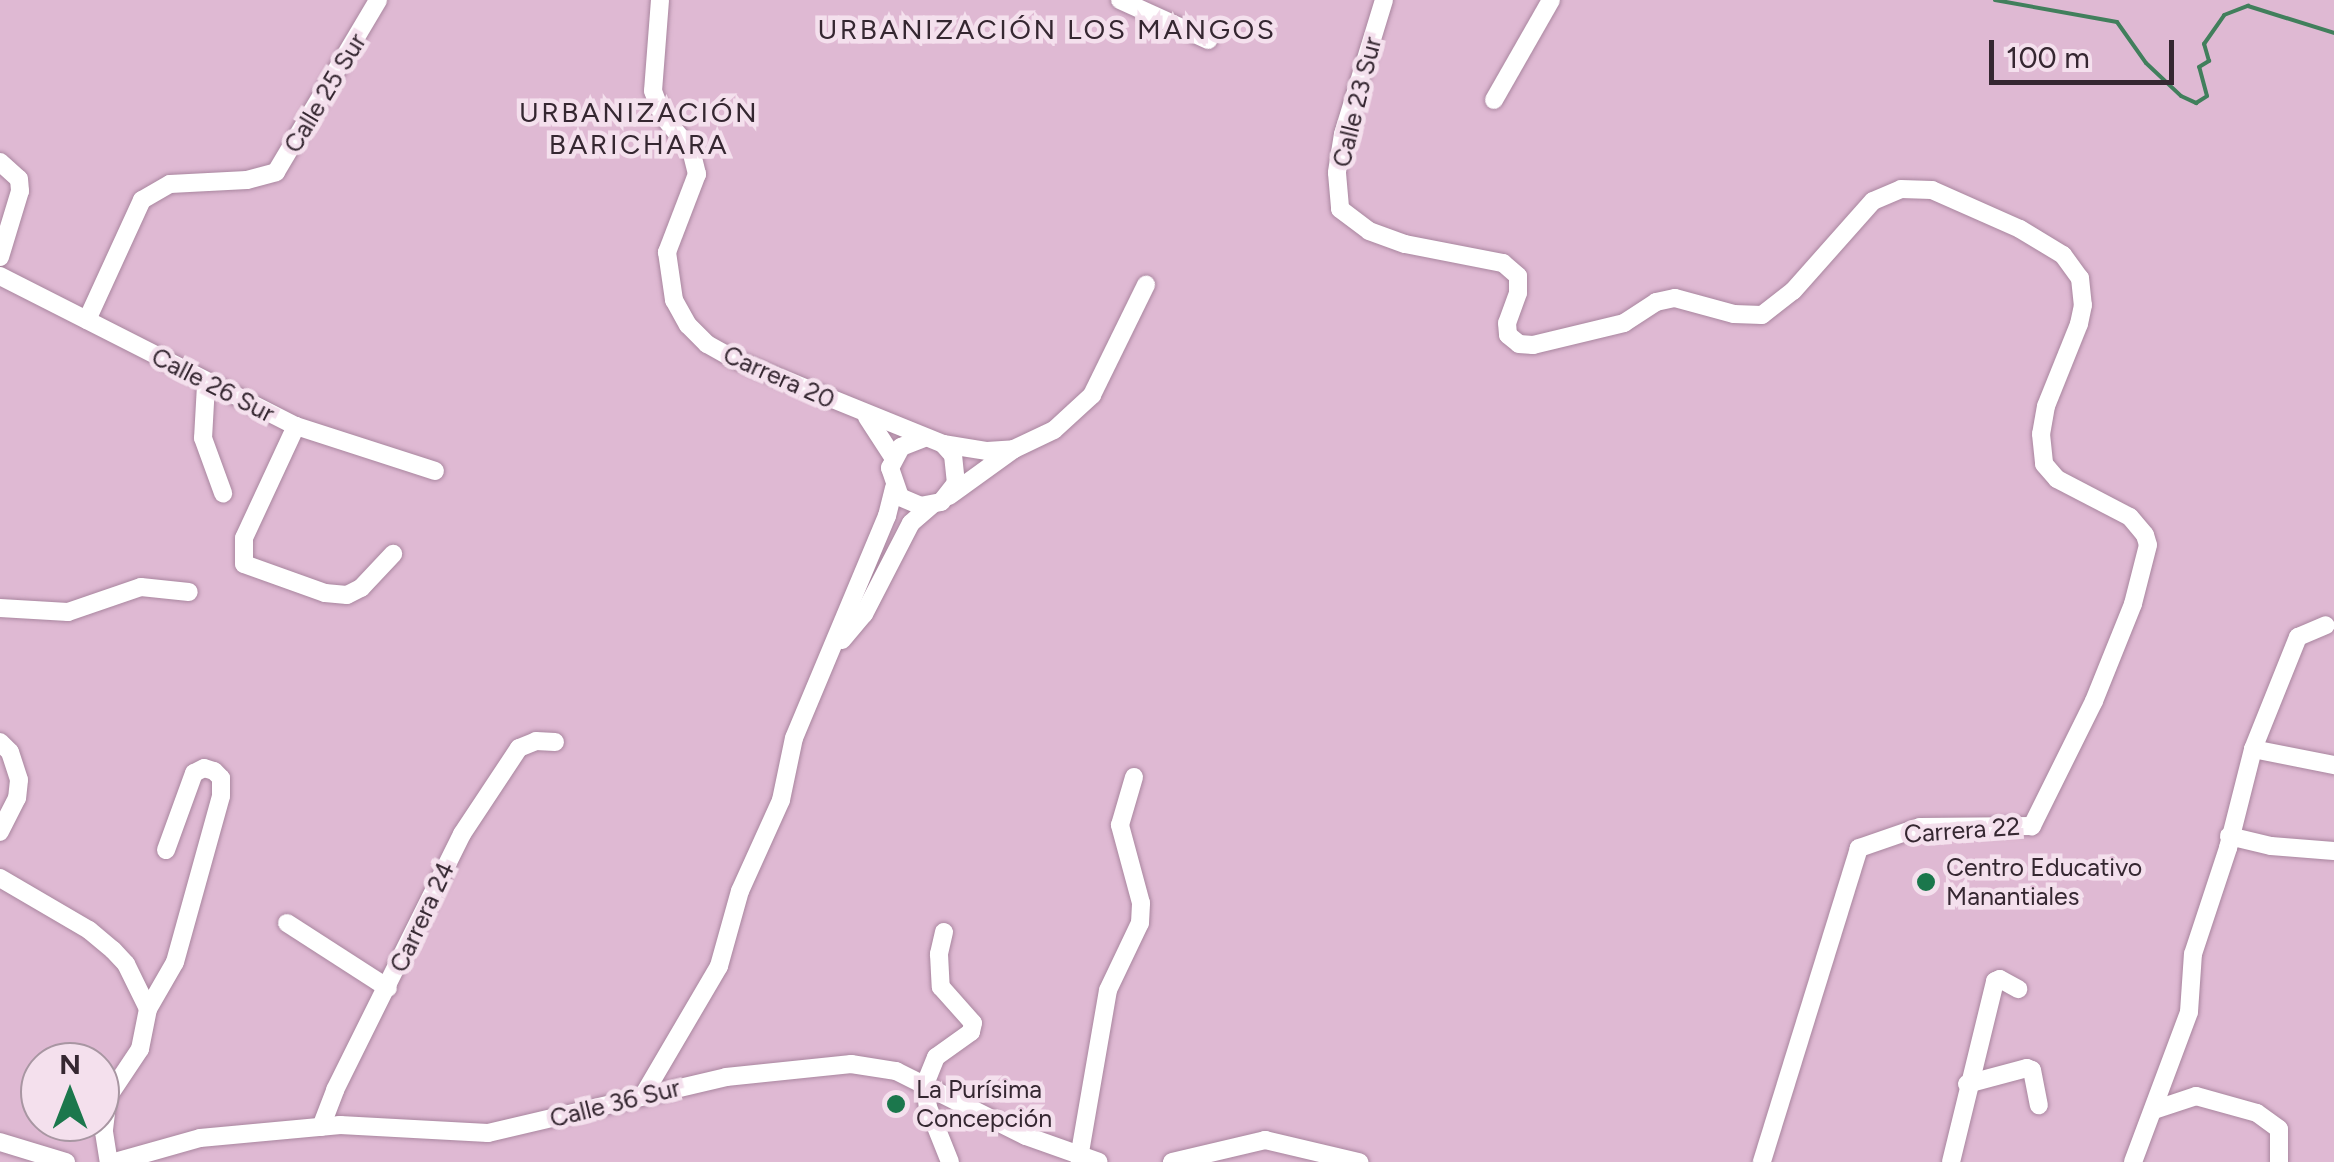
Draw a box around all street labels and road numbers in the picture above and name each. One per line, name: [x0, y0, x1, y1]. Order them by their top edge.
street label: Calle 25 Sur: [278, 28, 372, 158]
street label: Calle 23 Sur: [1326, 34, 1388, 170]
street label: Carrera 20: [719, 339, 839, 415]
street label: Calle 26 Sur: [147, 341, 279, 429]
street label: Carrera 22: [1903, 811, 2021, 849]
street label: Carrera 24: [383, 857, 461, 977]
street label: Calle 36 Sur: [547, 1072, 683, 1134]

